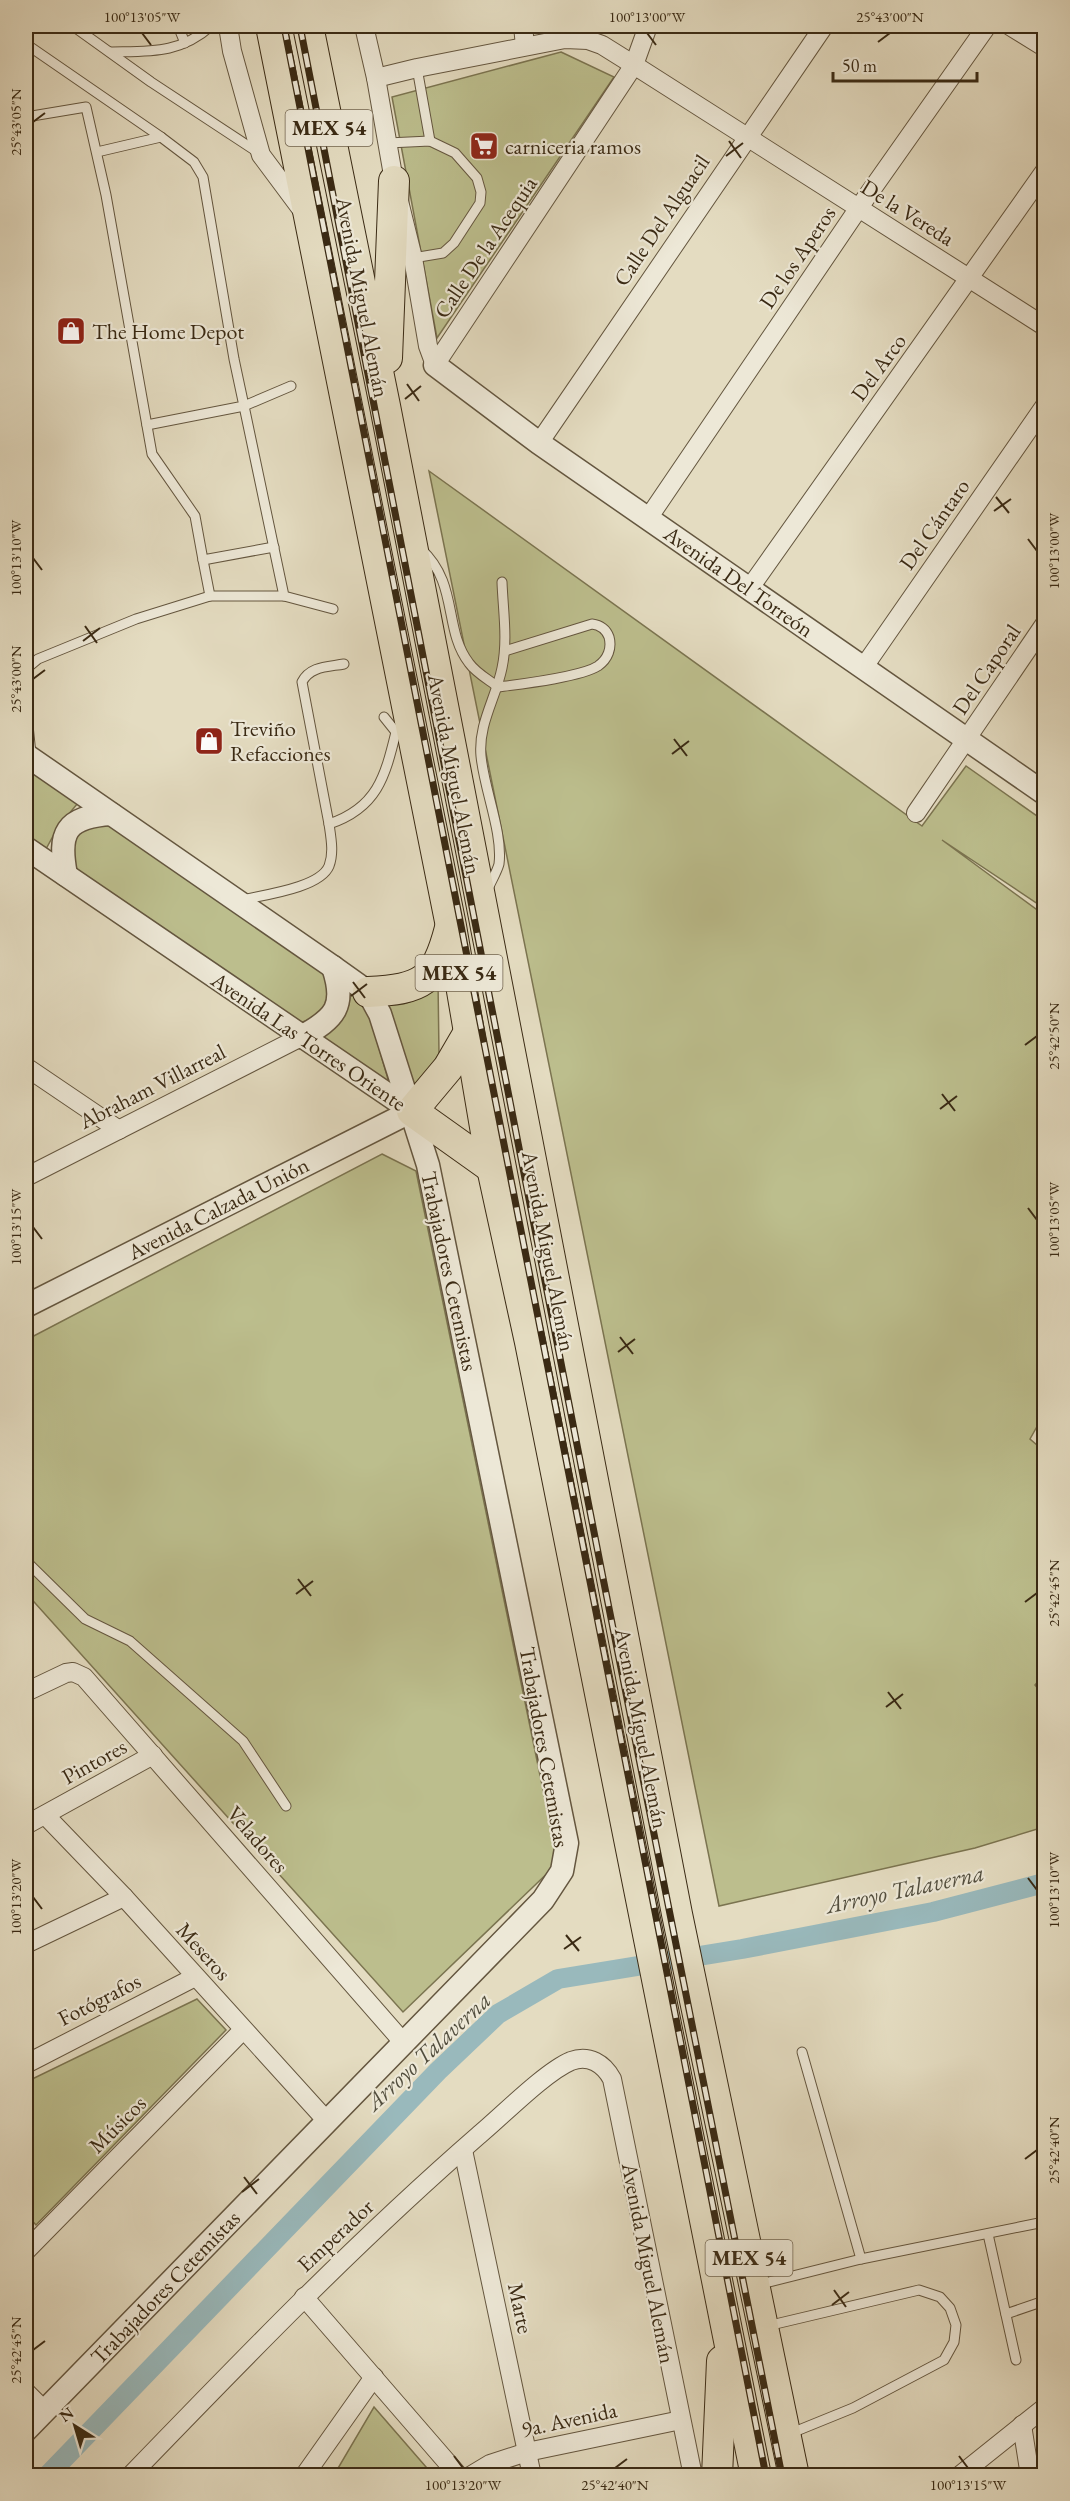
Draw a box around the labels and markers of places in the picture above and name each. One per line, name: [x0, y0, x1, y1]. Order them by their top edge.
supermarket icon: carniceria ramos: [468, 130, 500, 162]
place label: carniceria ramos: [505, 132, 641, 161]
shop icon: The Home Depot: [55, 315, 87, 347]
place label: The Home Depot: [92, 317, 244, 346]
place label: Treviño Refacciones: [230, 714, 331, 768]
shop icon: Treviño Refacciones: [193, 725, 225, 757]

